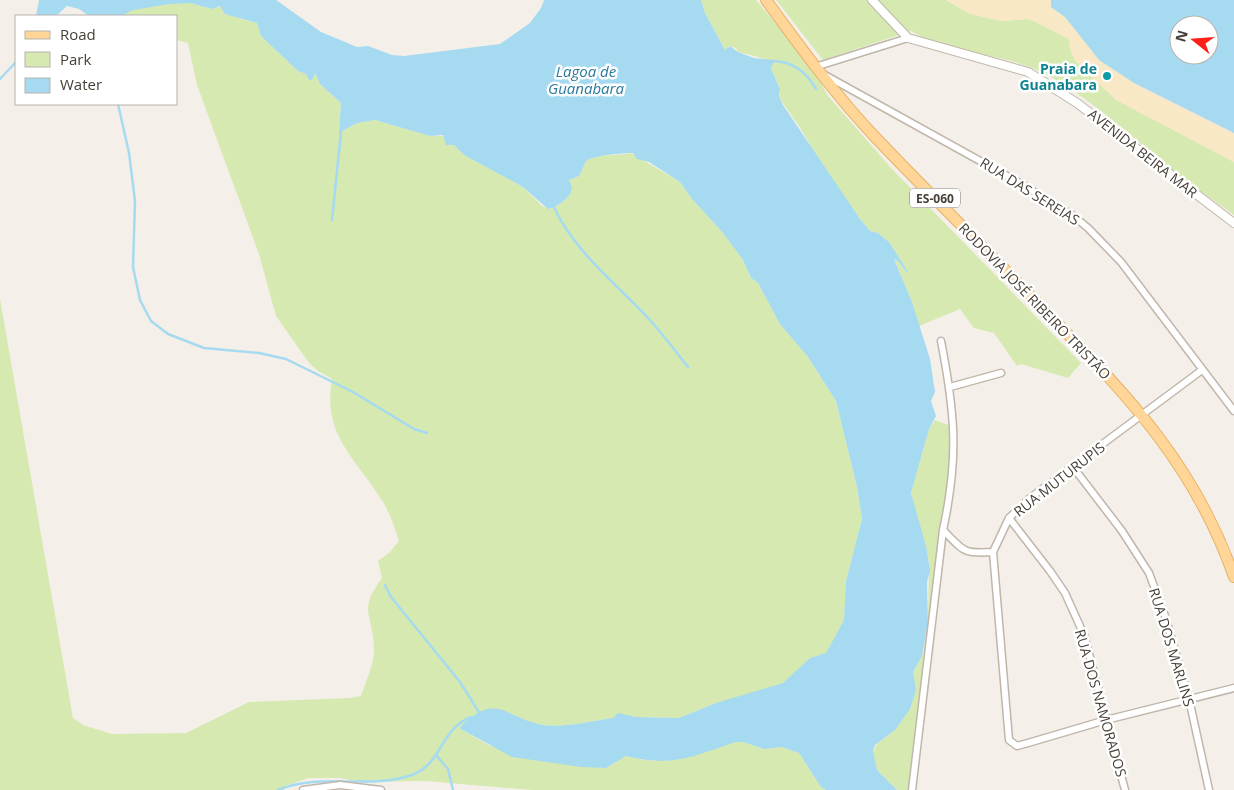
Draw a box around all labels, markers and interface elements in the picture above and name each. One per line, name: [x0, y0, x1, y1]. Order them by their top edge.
legend: [15, 15, 178, 105]
north arrow: [1169, 15, 1219, 65]
text: Road: [60, 24, 96, 44]
text: N: [1170, 28, 1192, 44]
text: Park: [60, 49, 91, 69]
place label: Praia de Guanabara: [1019, 59, 1097, 94]
water label: Lagoa de Guanabara: [548, 61, 625, 98]
marker: Praia de Guanabara: [1101, 70, 1113, 82]
text: Water: [60, 74, 102, 94]
street label: AVENIDA BEIRA MAR: [1084, 104, 1202, 202]
street label: RUA DAS SEREIAS: [977, 153, 1083, 229]
road number: ES-060: [910, 188, 960, 208]
street label: RODOVIA JOSÉ RIBEIRO TRISTÃO: [955, 219, 1115, 384]
street label: RUA MUTURUPIS: [1009, 437, 1109, 521]
street label: RUA DOS MARLINS: [1145, 585, 1199, 709]
street label: RUA DOS NAMORADOS: [1071, 627, 1131, 779]

